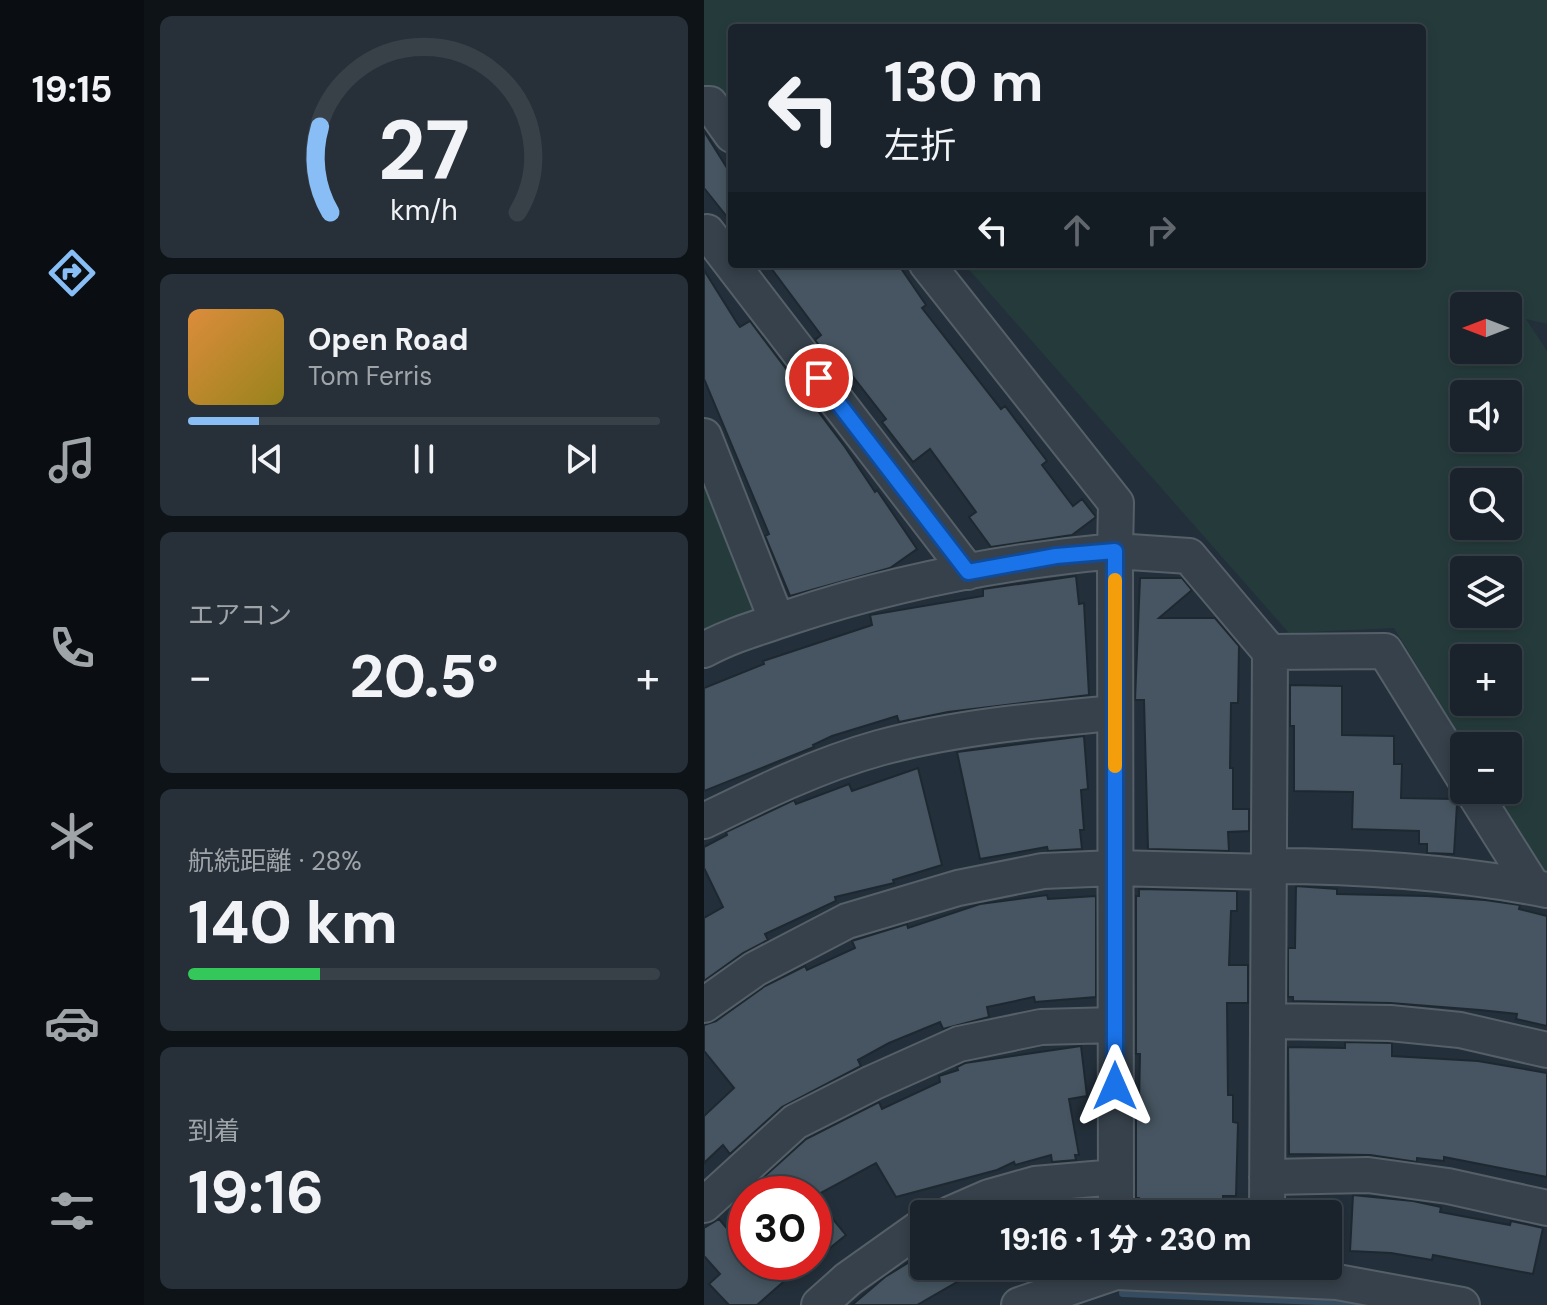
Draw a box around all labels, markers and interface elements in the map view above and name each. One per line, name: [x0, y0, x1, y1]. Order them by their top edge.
text: 130 m: [884, 45, 1043, 118]
icon: left: [752, 56, 856, 160]
text: 19:15: [32, 66, 112, 113]
text: 27: [378, 95, 470, 204]
text: 左折: [884, 122, 956, 169]
text: km/h: [390, 192, 458, 229]
icon: left: [971, 208, 1015, 252]
icon: ahead: [1055, 208, 1099, 252]
icon: right: [1139, 208, 1183, 252]
icon: directions: [44, 245, 100, 301]
north arrow: [1450, 292, 1522, 364]
map controls: [1450, 292, 1522, 804]
text: Open Road: [308, 320, 468, 359]
pin: [785, 344, 853, 412]
icon: arrive: [797, 356, 841, 400]
text: Tom Ferris: [308, 359, 432, 393]
button: sound: [1450, 380, 1522, 452]
icon: music: [44, 432, 100, 488]
icon: previous: [245, 437, 289, 481]
icon: pause: [402, 437, 446, 481]
icon: next: [559, 437, 603, 481]
button: search: [1450, 468, 1522, 540]
button: layers: [1450, 556, 1522, 628]
text: エアコン: [188, 598, 292, 632]
icon: phone: [44, 620, 100, 676]
text: 20.5°: [349, 637, 499, 716]
button: +: [1450, 644, 1522, 716]
text: −: [188, 648, 212, 706]
text: +: [636, 648, 660, 706]
button: −: [1450, 732, 1522, 804]
icon: climate: [44, 808, 100, 864]
text: 航続距離 · 28%: [188, 844, 362, 878]
text: 140 km: [188, 883, 398, 962]
icon: car: [44, 995, 100, 1051]
position arrow: [1073, 1044, 1157, 1128]
text: 到着: [188, 1114, 240, 1148]
text: 19:16: [188, 1153, 324, 1232]
speed limit sign: 30: [728, 1176, 832, 1280]
icon: filters: [44, 1183, 100, 1239]
text: 19:16 · 1 分 · 230 m: [1000, 1220, 1252, 1259]

